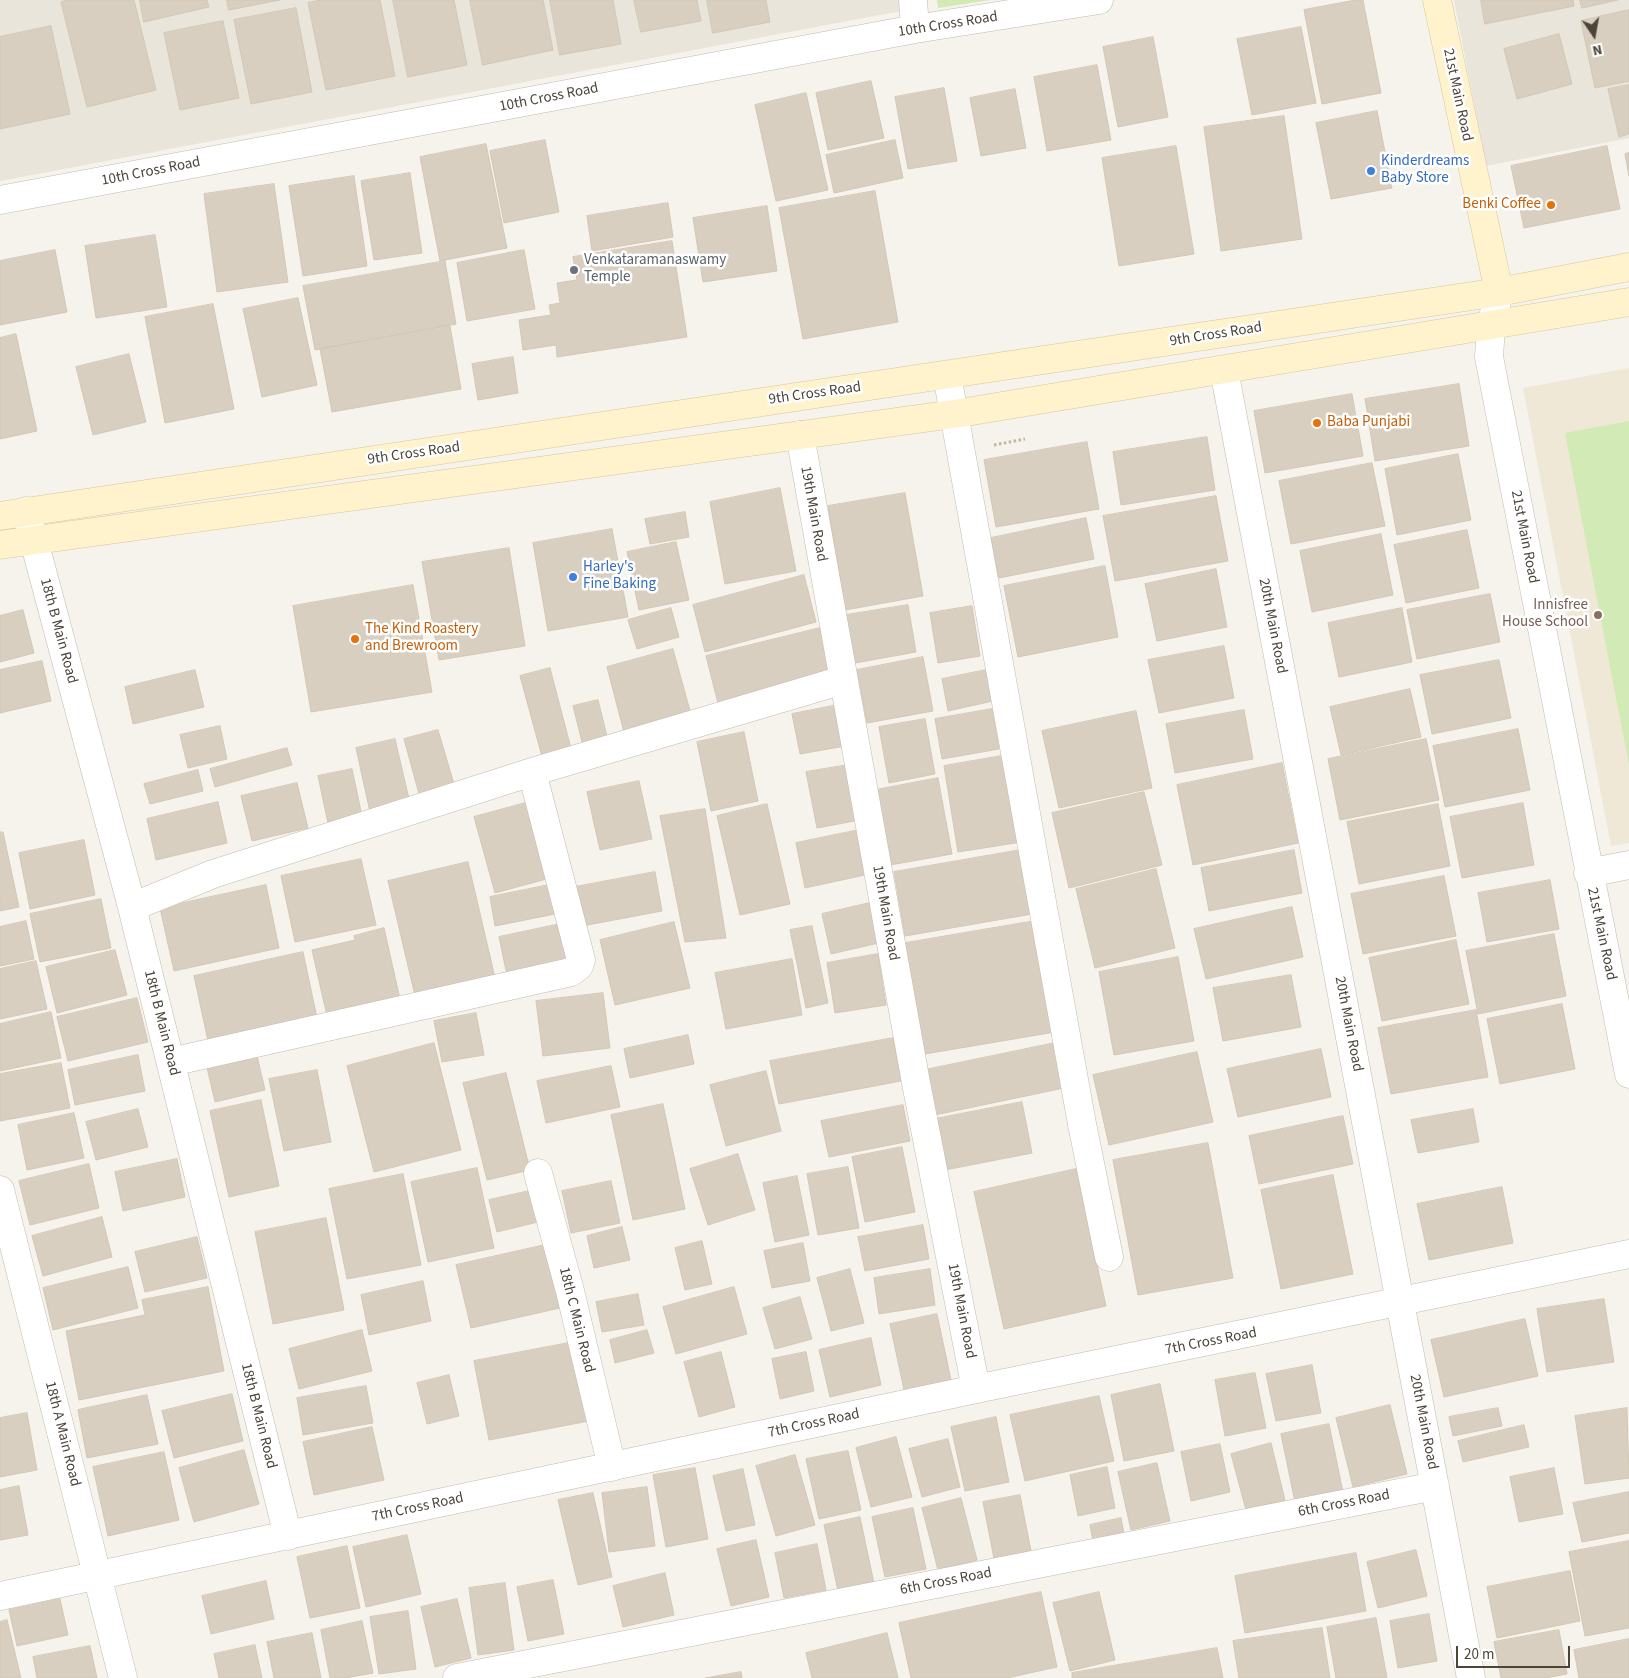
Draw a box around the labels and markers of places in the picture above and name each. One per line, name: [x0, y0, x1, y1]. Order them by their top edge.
place label: Kinderdreams Baby Store: [1381, 153, 1469, 188]
marker: Kinderdreams Baby Store: [1365, 165, 1377, 177]
place label: Benki Coffee: [1462, 196, 1541, 214]
marker: Benki Coffee: [1545, 199, 1557, 211]
place label: Venkataramanaswamy Temple: [584, 252, 726, 287]
marker: Venkataramanaswamy Temple: [568, 264, 580, 276]
place label: Baba Punjabi: [1327, 414, 1410, 432]
marker: Baba Punjabi: [1311, 417, 1323, 429]
place label: Harley's Fine Baking: [583, 559, 656, 594]
marker: Harley's Fine Baking: [567, 571, 579, 583]
place label: Innisfree House School: [1502, 597, 1588, 632]
marker: Innisfree House School: [1592, 609, 1604, 621]
place label: The Kind Roastery and Brewroom: [365, 621, 478, 656]
marker: The Kind Roastery and Brewroom: [349, 633, 361, 645]

